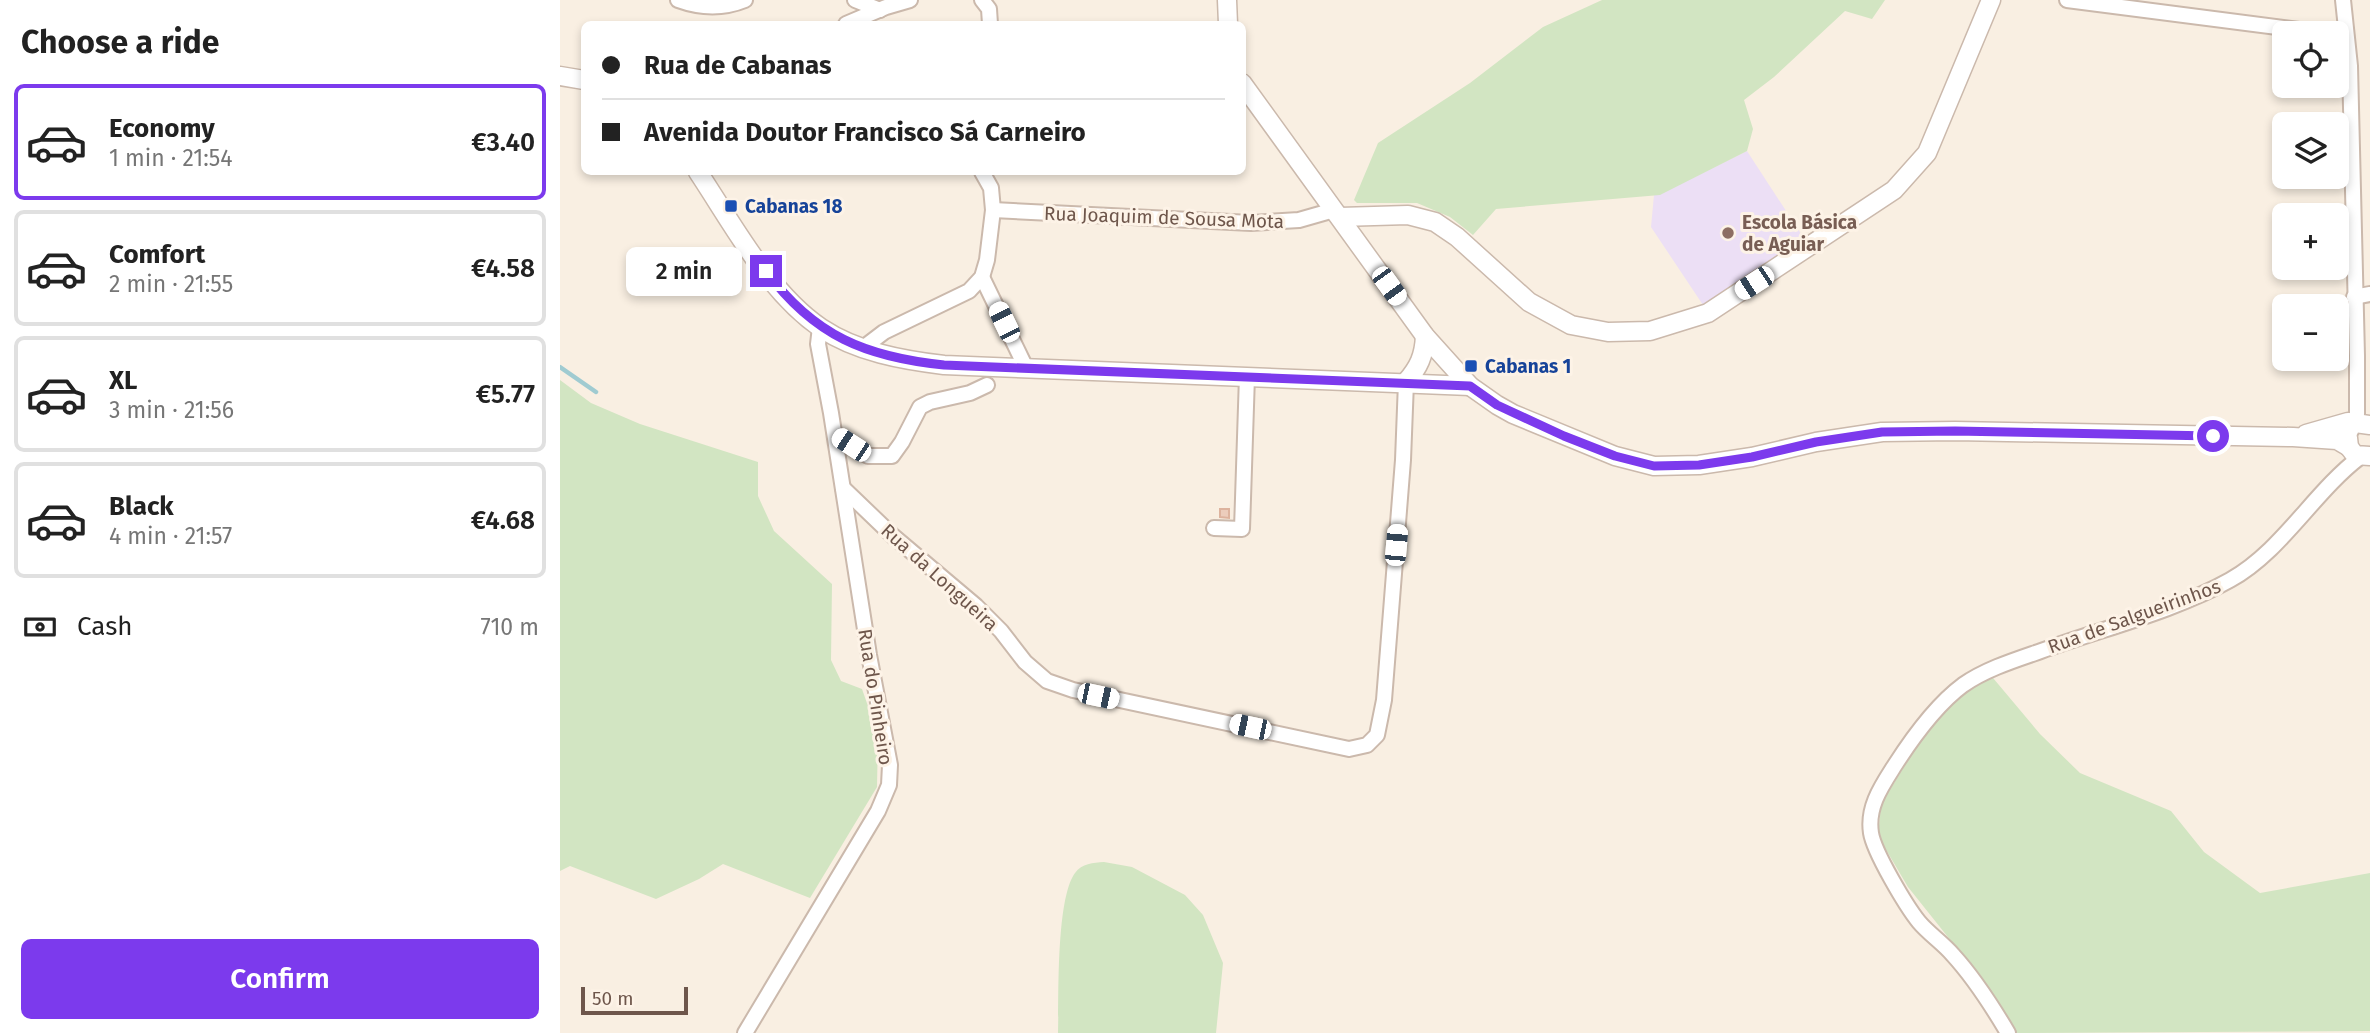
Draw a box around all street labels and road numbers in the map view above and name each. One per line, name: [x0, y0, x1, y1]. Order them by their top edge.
street label: Rua Joaquim de Sousa Mota: [1043, 202, 1284, 233]
street label: Rua da Longueira: [876, 519, 1003, 636]
street label: Rua de Salgueirinhos: [2045, 574, 2224, 658]
street label: Rua do Pinheiro: [853, 627, 898, 767]

